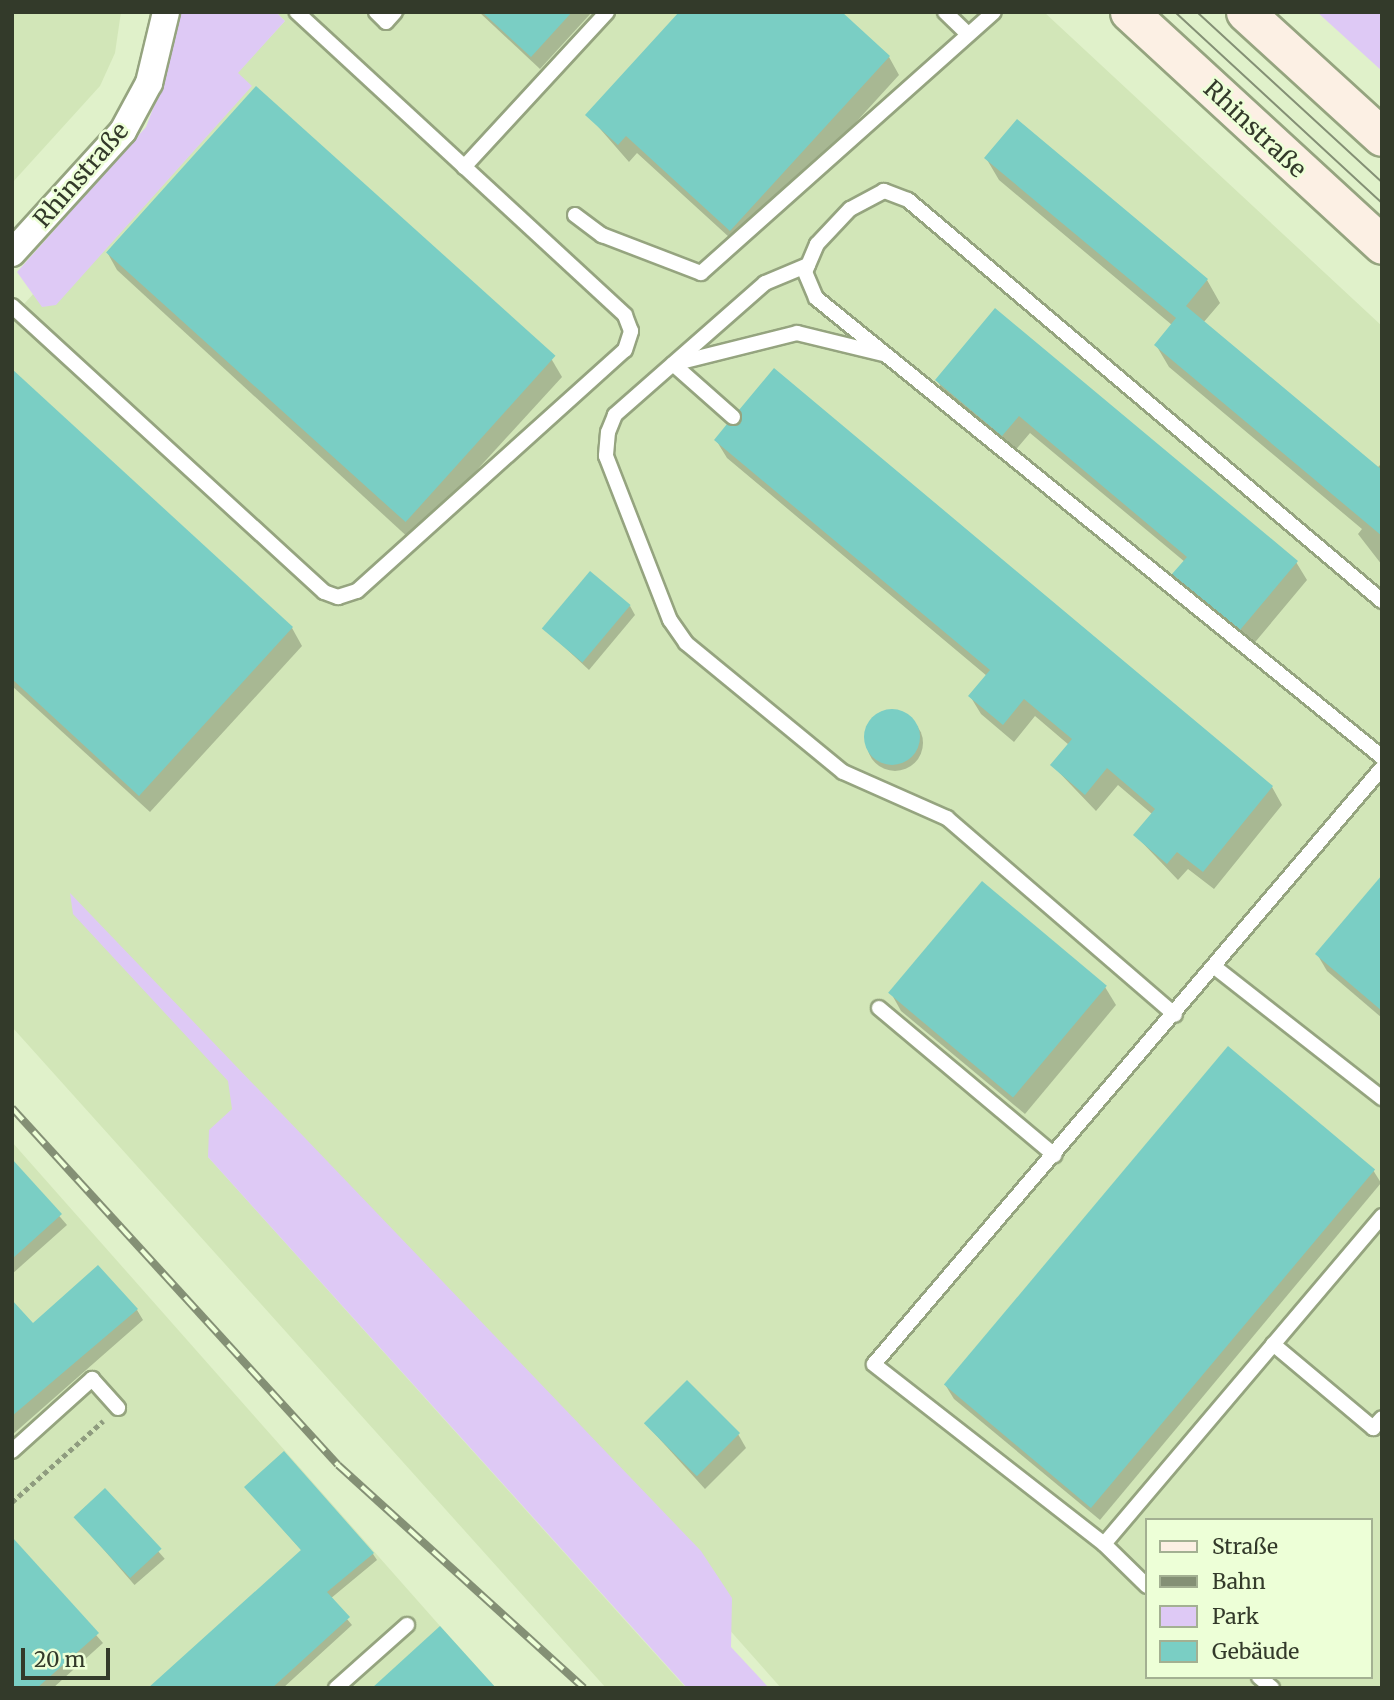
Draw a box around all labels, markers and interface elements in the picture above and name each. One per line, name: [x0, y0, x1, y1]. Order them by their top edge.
street label: Rhinstraße: [1198, 74, 1312, 184]
street label: Rhinstraße: [28, 117, 134, 233]
legend: [1146, 1518, 1373, 1679]
text: Straße: [1212, 1533, 1278, 1560]
text: Bahn: [1212, 1568, 1266, 1595]
text: Park: [1212, 1603, 1259, 1630]
scale bar: [24, 1634, 114, 1678]
text: Gebäude: [1212, 1638, 1299, 1665]
text: 20 m: [34, 1646, 85, 1673]

